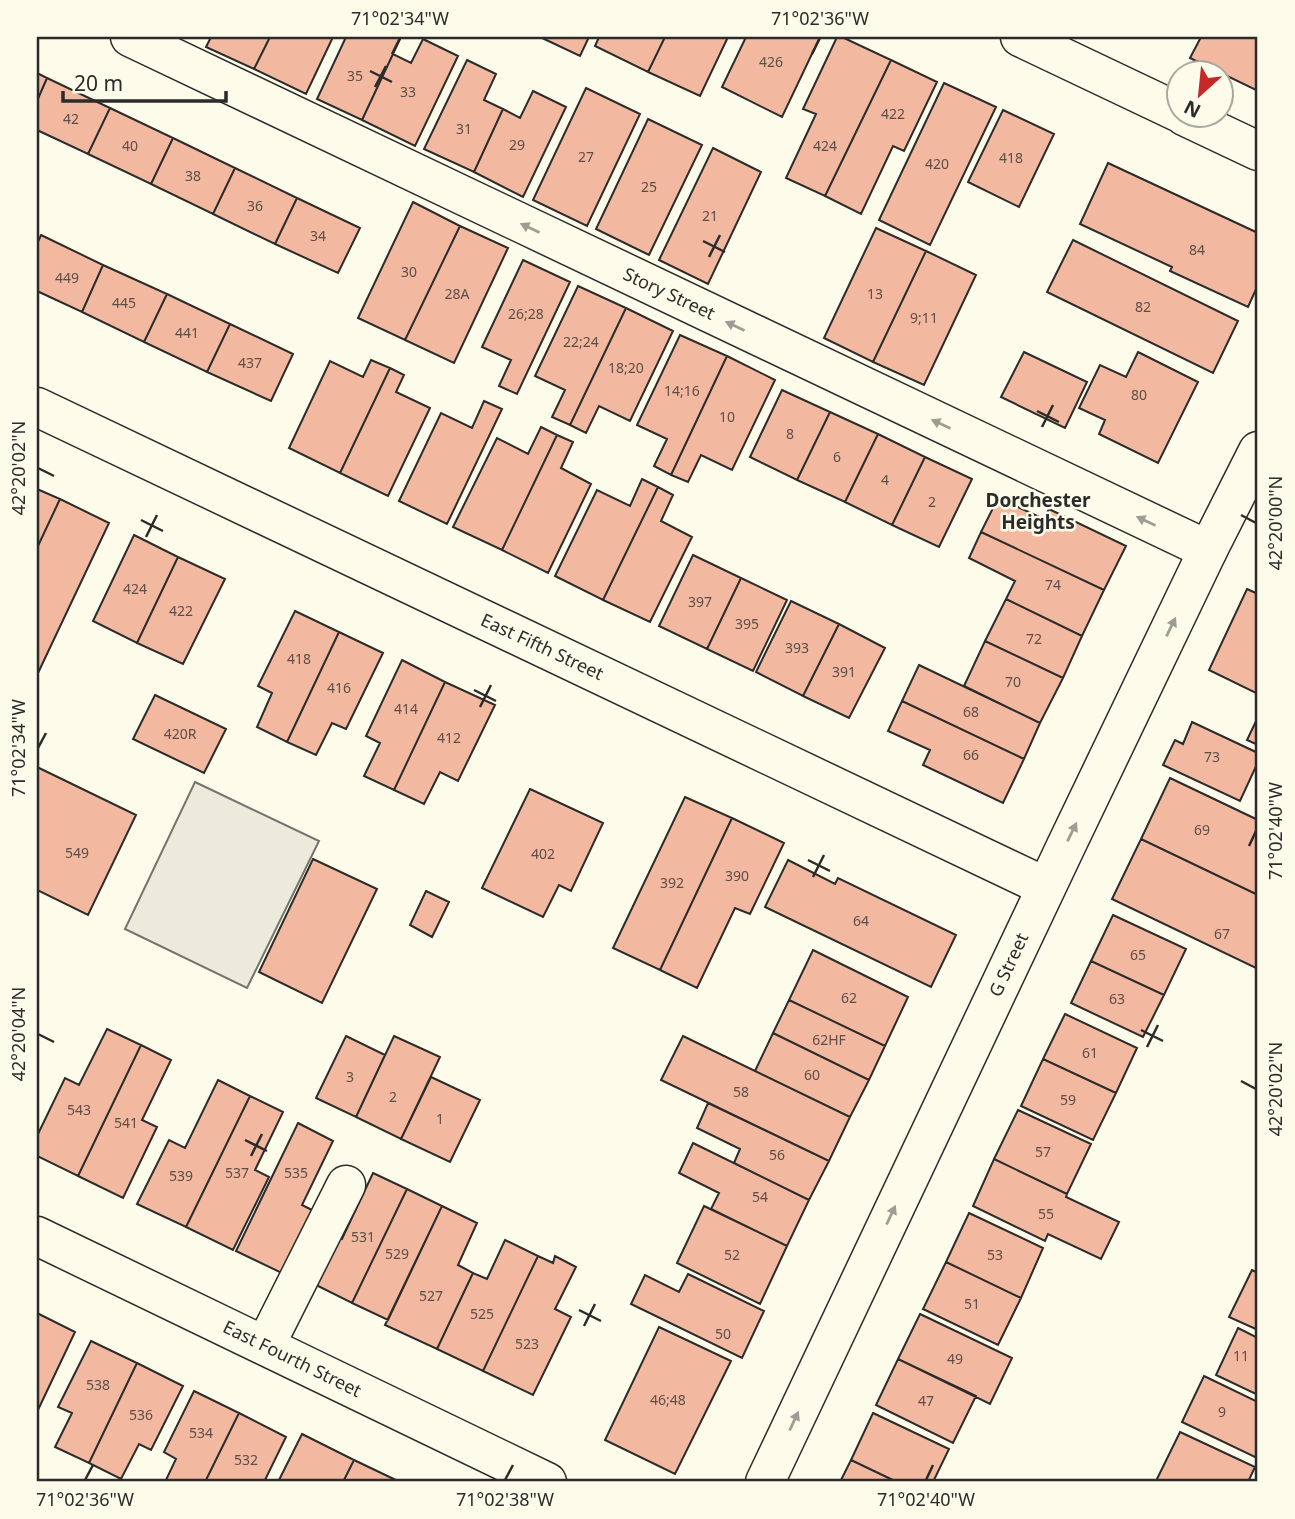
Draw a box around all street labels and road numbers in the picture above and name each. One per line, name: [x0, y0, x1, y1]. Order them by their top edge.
street label: Story Street: [620, 261, 720, 325]
street label: East Fifth Street: [477, 607, 608, 685]
street label: G Street: [983, 928, 1034, 1000]
street label: East Fourth Street: [219, 1314, 366, 1402]

